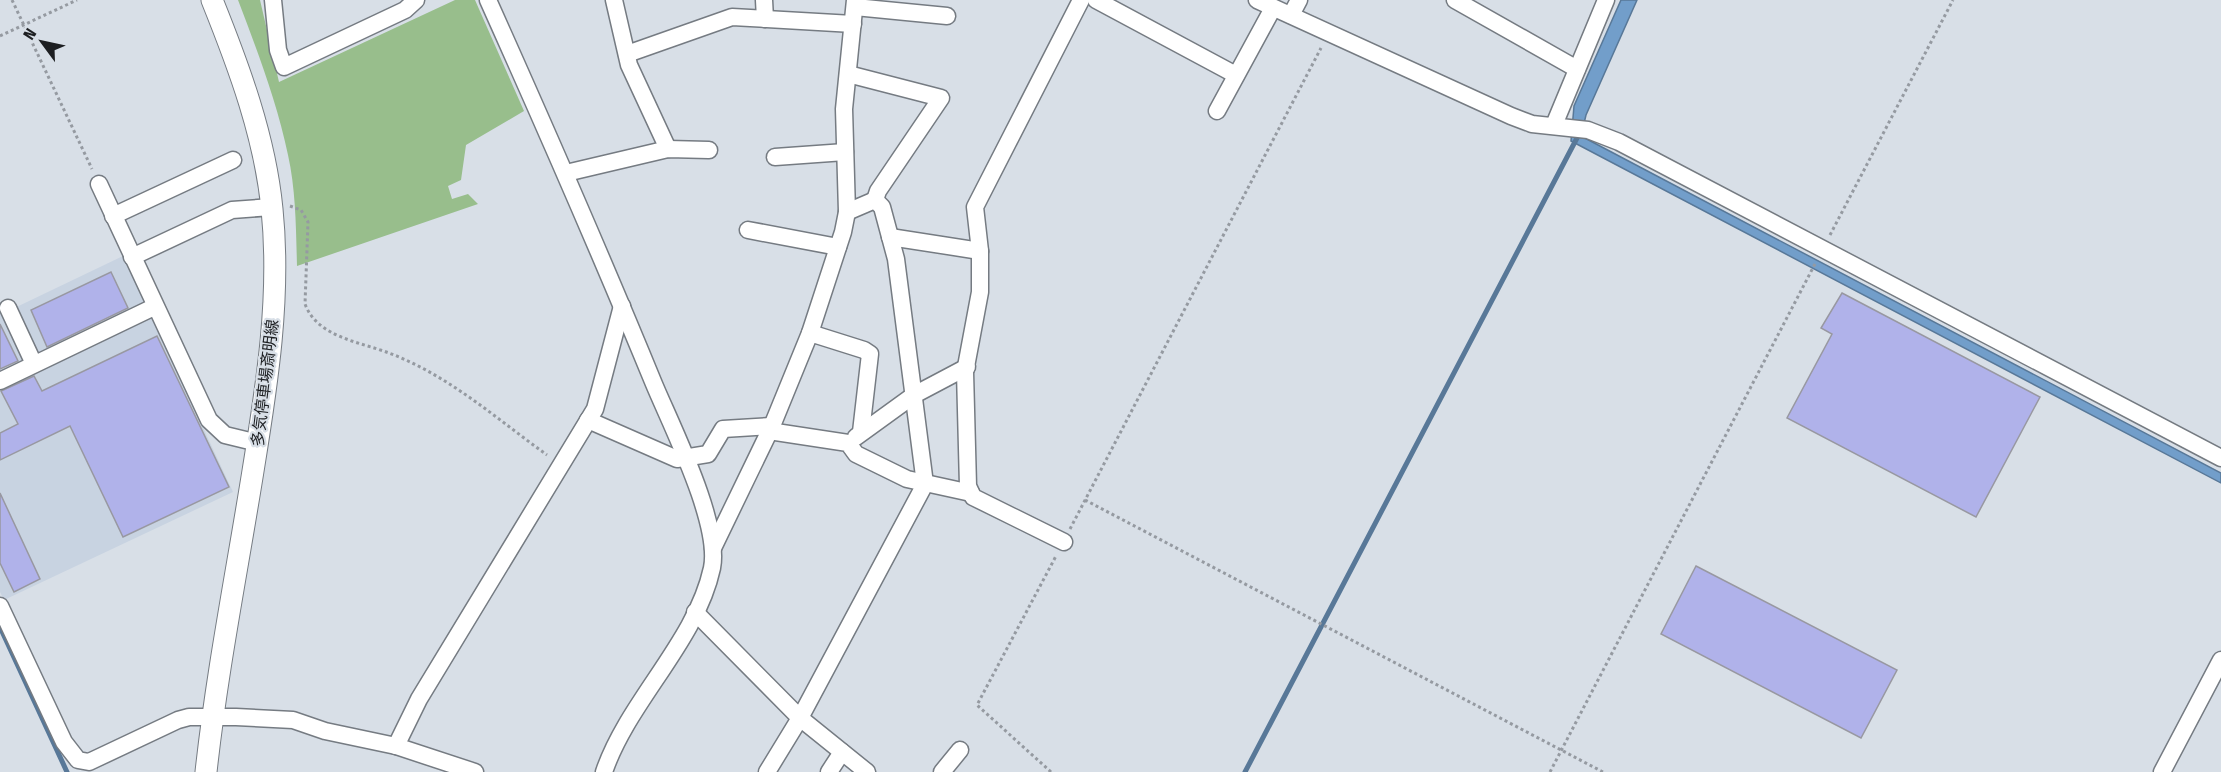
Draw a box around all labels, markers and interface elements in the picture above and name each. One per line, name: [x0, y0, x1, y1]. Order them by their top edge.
north arrow: [12, 12, 72, 72]
text: N: [19, 25, 40, 43]
street label: 多気停車場斎明線: [248, 318, 282, 448]

